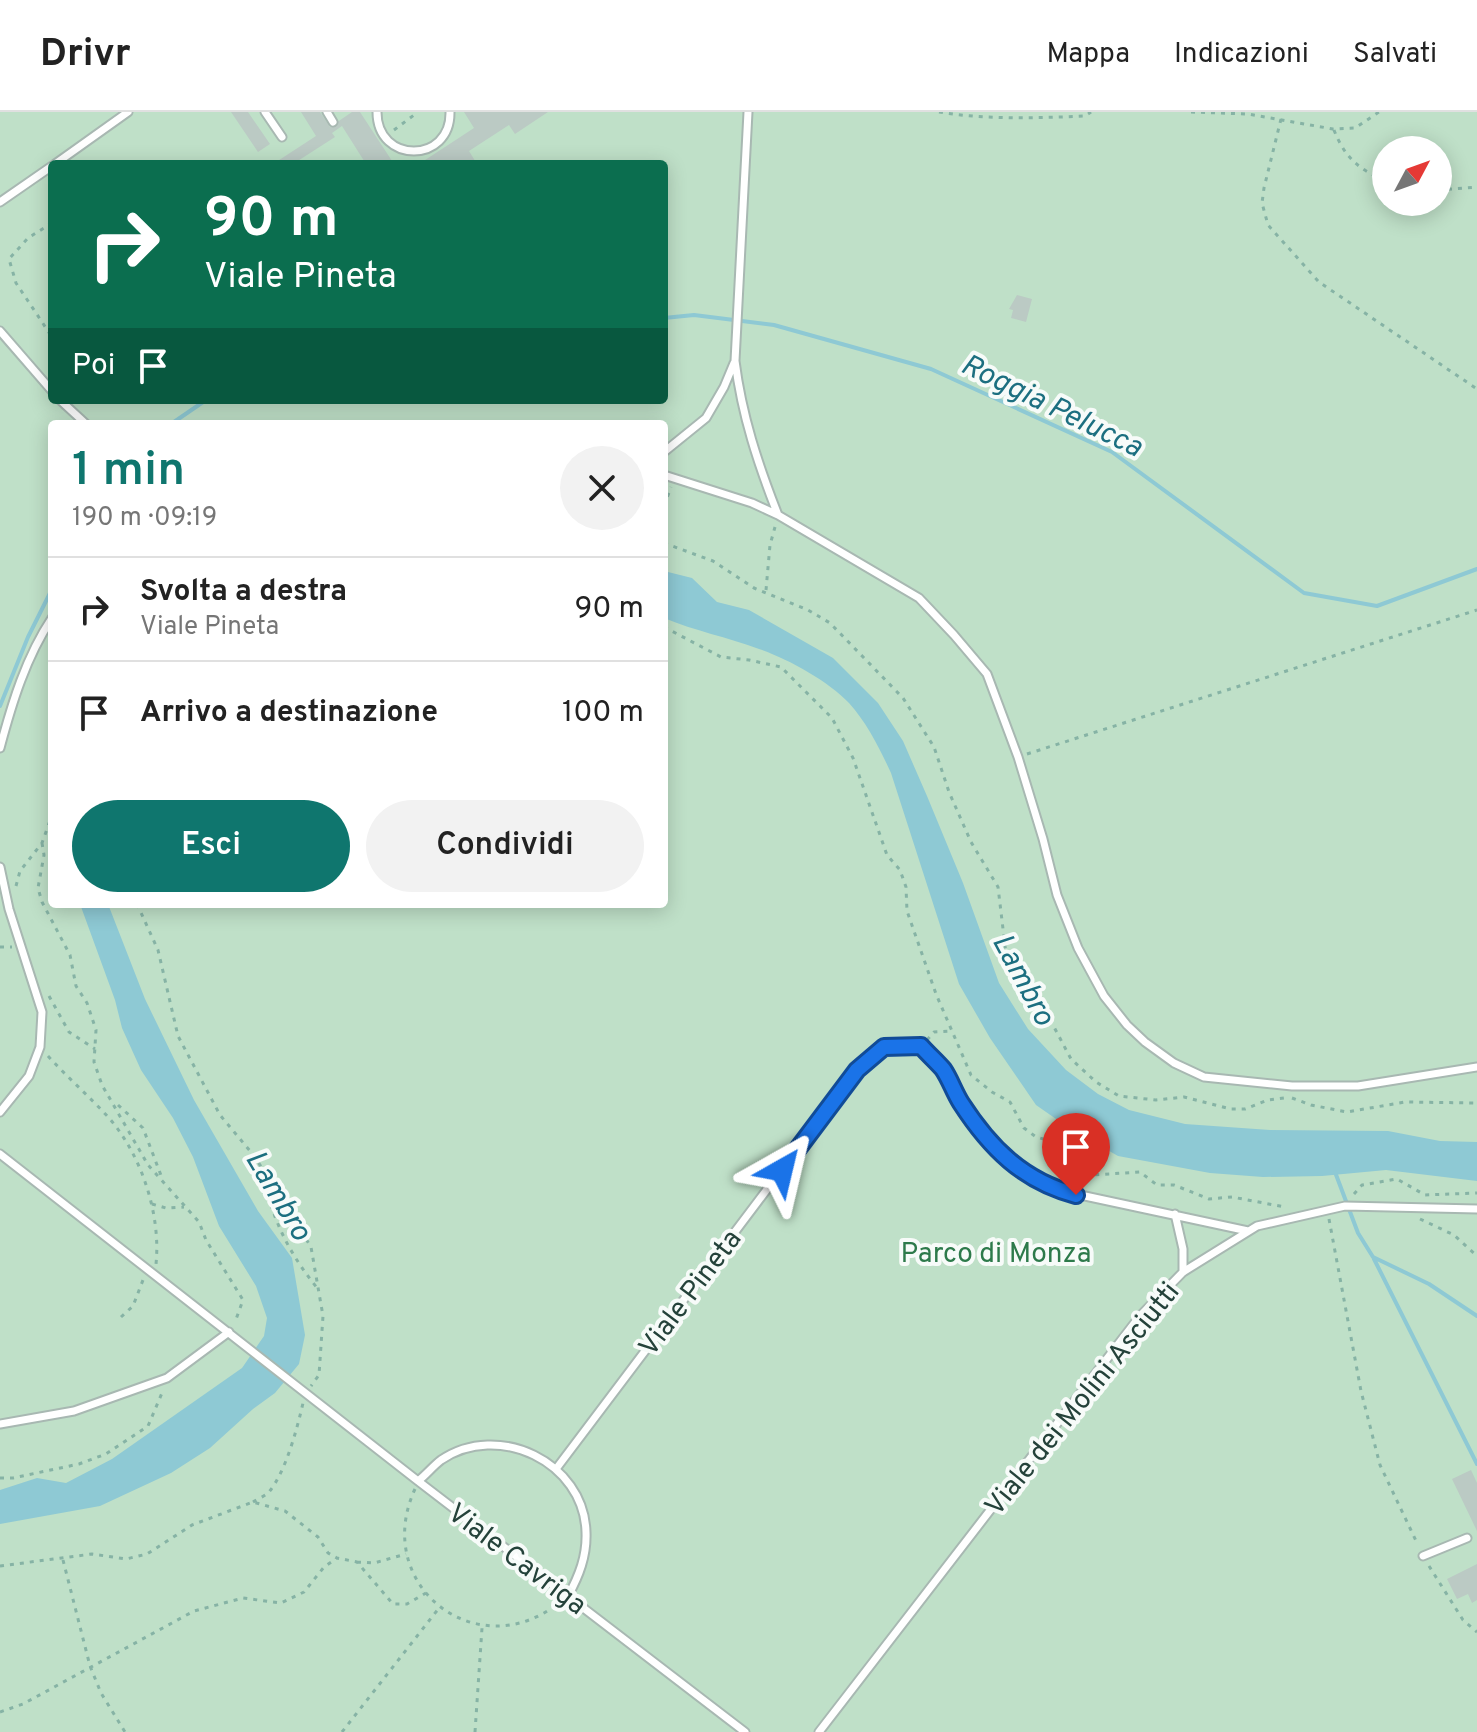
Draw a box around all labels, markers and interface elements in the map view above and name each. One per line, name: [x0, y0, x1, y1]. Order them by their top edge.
text: Drivr: [40, 31, 131, 80]
text: Mappa: [1047, 37, 1130, 73]
text: Indicazioni: [1174, 37, 1309, 73]
text: Salvati: [1353, 37, 1437, 73]
north arrow: [1372, 136, 1452, 216]
map controls: [1372, 136, 1452, 216]
text: 90 m: [204, 186, 339, 256]
icon: right: [72, 192, 176, 296]
text: Viale Pineta: [204, 255, 397, 301]
icon: arrive: [131, 344, 175, 388]
water label: Roggia Pelucca: [954, 347, 1148, 467]
text: Poi: [72, 348, 115, 385]
text: 1 min: [72, 442, 185, 502]
button: close: [560, 446, 644, 530]
text: 190 m · 09:19: [72, 502, 217, 535]
text: Svolta a destra: [140, 574, 347, 611]
icon: right: [72, 587, 116, 631]
text: 90 m: [575, 591, 644, 628]
text: Viale Pineta: [140, 611, 279, 644]
icon: arrive: [72, 691, 116, 735]
text: Arrivo a destinazione: [140, 695, 438, 732]
text: 100 m: [562, 695, 644, 732]
button: Esci: [72, 800, 350, 892]
button: Condividi: [366, 800, 644, 892]
water label: Lambro: [982, 928, 1061, 1033]
pin: [1042, 1113, 1110, 1195]
icon: arrive: [1054, 1125, 1098, 1169]
position arrow: [740, 1128, 824, 1212]
water label: Lambro: [236, 1144, 318, 1248]
street label: Viale Pineta: [632, 1223, 751, 1364]
park label: Parco di Monza: [901, 1237, 1091, 1273]
street label: Viale dei Molini Asciutti: [978, 1276, 1189, 1524]
street label: Viale Cavriga: [439, 1496, 593, 1624]

